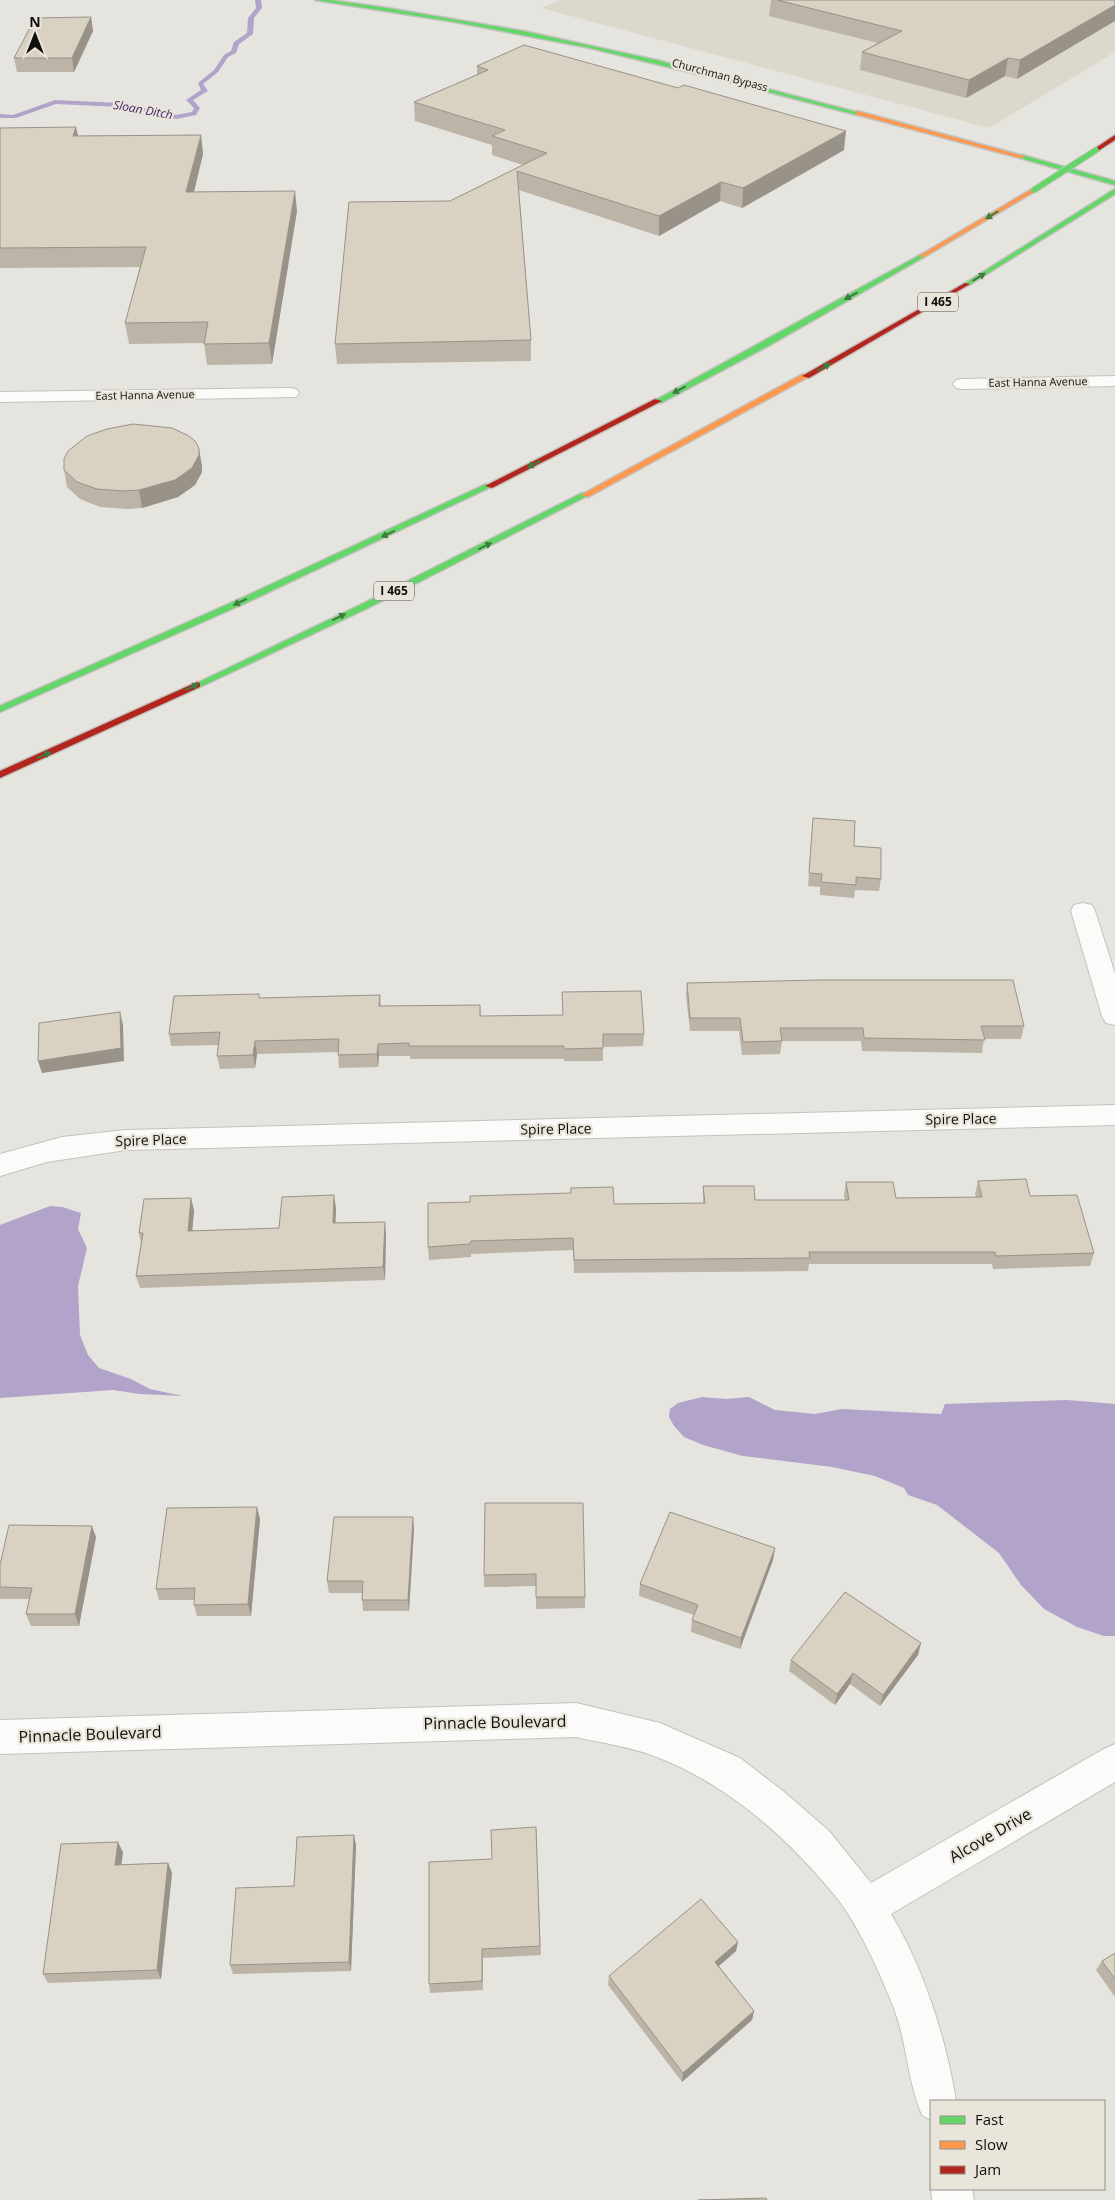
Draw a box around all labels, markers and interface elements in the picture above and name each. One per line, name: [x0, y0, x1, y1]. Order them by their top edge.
north arrow: [10, 10, 60, 60]
text: N: [29, 12, 41, 31]
street label: Churchman Bypass: [670, 54, 770, 95]
water label: Sloan Ditch: [112, 96, 174, 123]
one-way arrow: [986, 210, 999, 219]
one-way arrow: [973, 272, 986, 281]
one-way arrow: [844, 292, 859, 300]
road number: I 465: [918, 292, 958, 312]
one-way arrow: [816, 363, 831, 371]
street label: East Hanna Avenue: [988, 373, 1088, 390]
street label: East Hanna Avenue: [95, 386, 195, 403]
one-way arrow: [671, 386, 686, 394]
one-way arrow: [527, 460, 541, 468]
one-way arrow: [380, 530, 395, 539]
one-way arrow: [478, 542, 492, 550]
road number: I 465: [374, 582, 414, 600]
one-way arrow: [233, 599, 247, 607]
one-way arrow: [332, 613, 346, 621]
one-way arrow: [185, 683, 199, 691]
one-way arrow: [37, 751, 52, 759]
street label: Spire Place: [925, 1108, 997, 1129]
street label: Spire Place: [520, 1118, 592, 1139]
street label: Spire Place: [115, 1129, 187, 1150]
street label: Pinnacle Boulevard: [423, 1710, 567, 1734]
street label: Pinnacle Boulevard: [18, 1721, 162, 1747]
street label: Alcove Drive: [945, 1803, 1035, 1867]
legend: [930, 2100, 1105, 2190]
text: Fast: [975, 2109, 1004, 2129]
text: Slow: [975, 2134, 1008, 2154]
text: Jam: [973, 2159, 1001, 2179]

